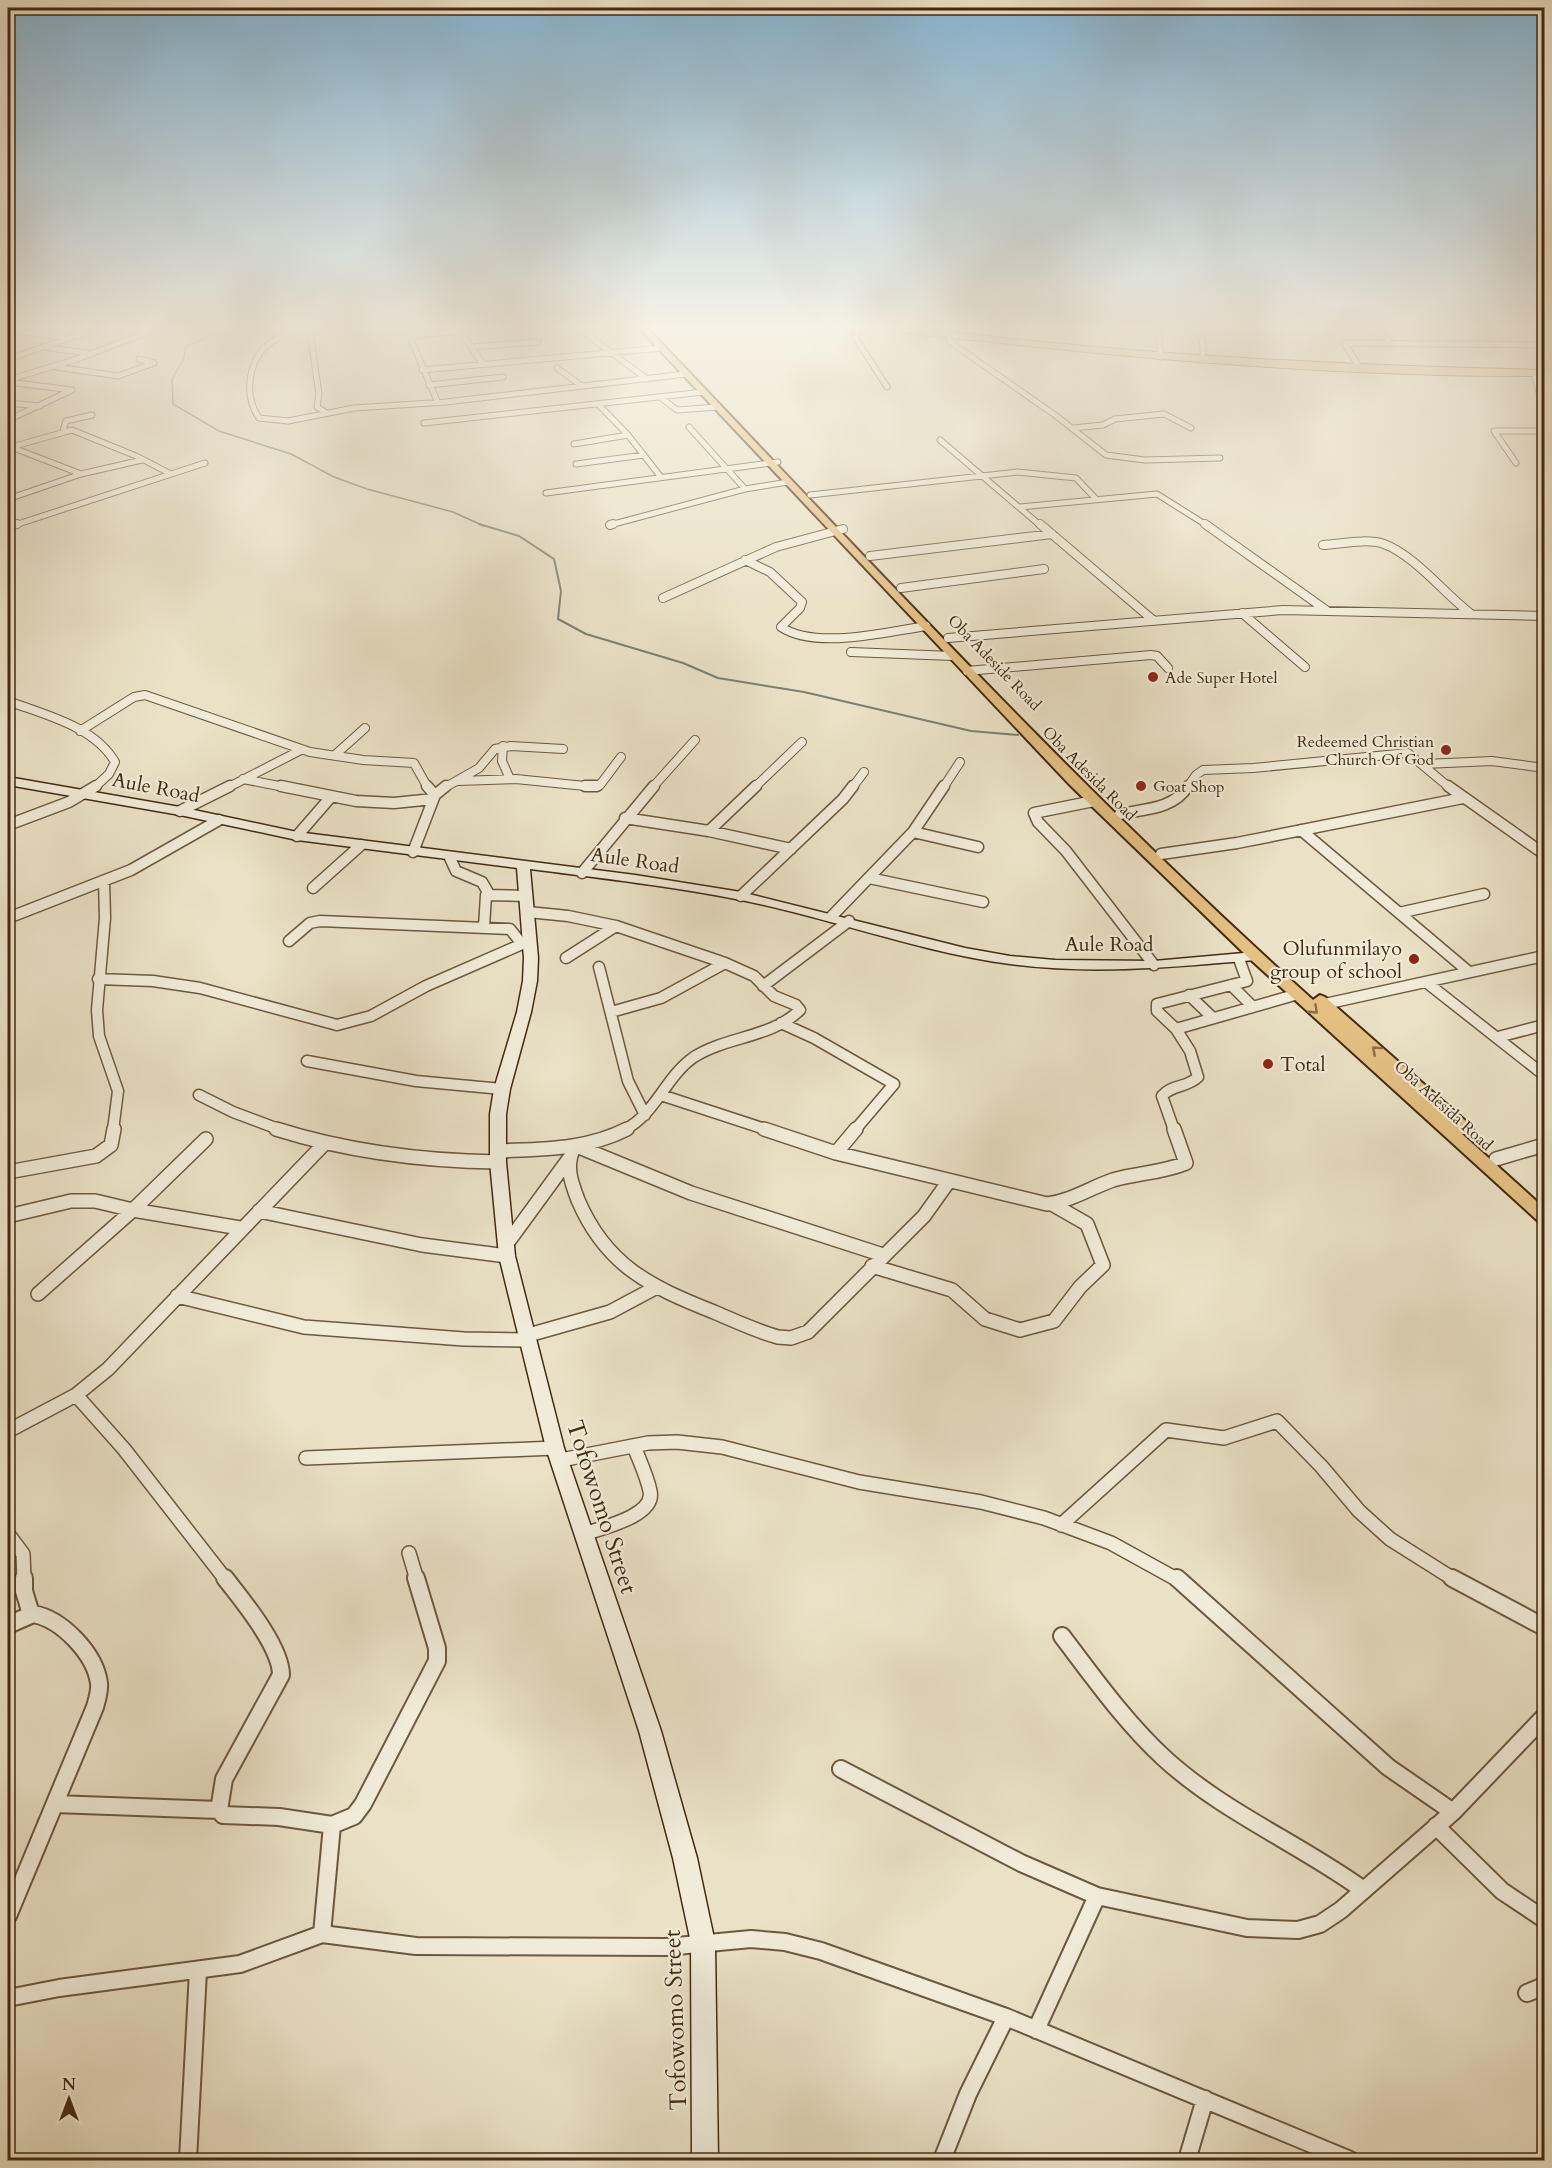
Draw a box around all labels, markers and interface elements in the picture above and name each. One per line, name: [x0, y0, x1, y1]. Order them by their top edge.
street label: Oba Adeside Road: [943, 610, 1046, 716]
place label: Ade Super Hotel: [1165, 667, 1278, 689]
marker: Ade Super Hotel: [1146, 670, 1160, 684]
street label: Oba Adesida Road: [1037, 722, 1142, 826]
place label: Redeemed Christian Church Of God: [1297, 731, 1434, 771]
marker: Redeemed Christian Church Of God: [1439, 743, 1453, 757]
street label: Aule Road: [110, 766, 202, 809]
place label: Goat Shop: [1153, 776, 1225, 798]
marker: Goat Shop: [1134, 779, 1148, 793]
street label: Aule Road: [589, 841, 681, 880]
street label: Aule Road: [1065, 931, 1154, 958]
place label: Olufunmilayo group of school: [1270, 935, 1402, 985]
marker: Olufunmilayo group of school: [1407, 952, 1421, 966]
one-way arrow: [1308, 1003, 1318, 1014]
one-way arrow: [1373, 1046, 1383, 1057]
place label: Total: [1280, 1051, 1326, 1078]
street label: Oba Adesida Road: [1389, 1056, 1498, 1156]
marker: Total: [1261, 1057, 1275, 1071]
street label: Tofowomo Street: [558, 1416, 645, 1598]
street label: Tofowomo Street: [656, 1929, 695, 2111]
north arrow: [39, 2069, 99, 2129]
text: N: [62, 2074, 76, 2096]

